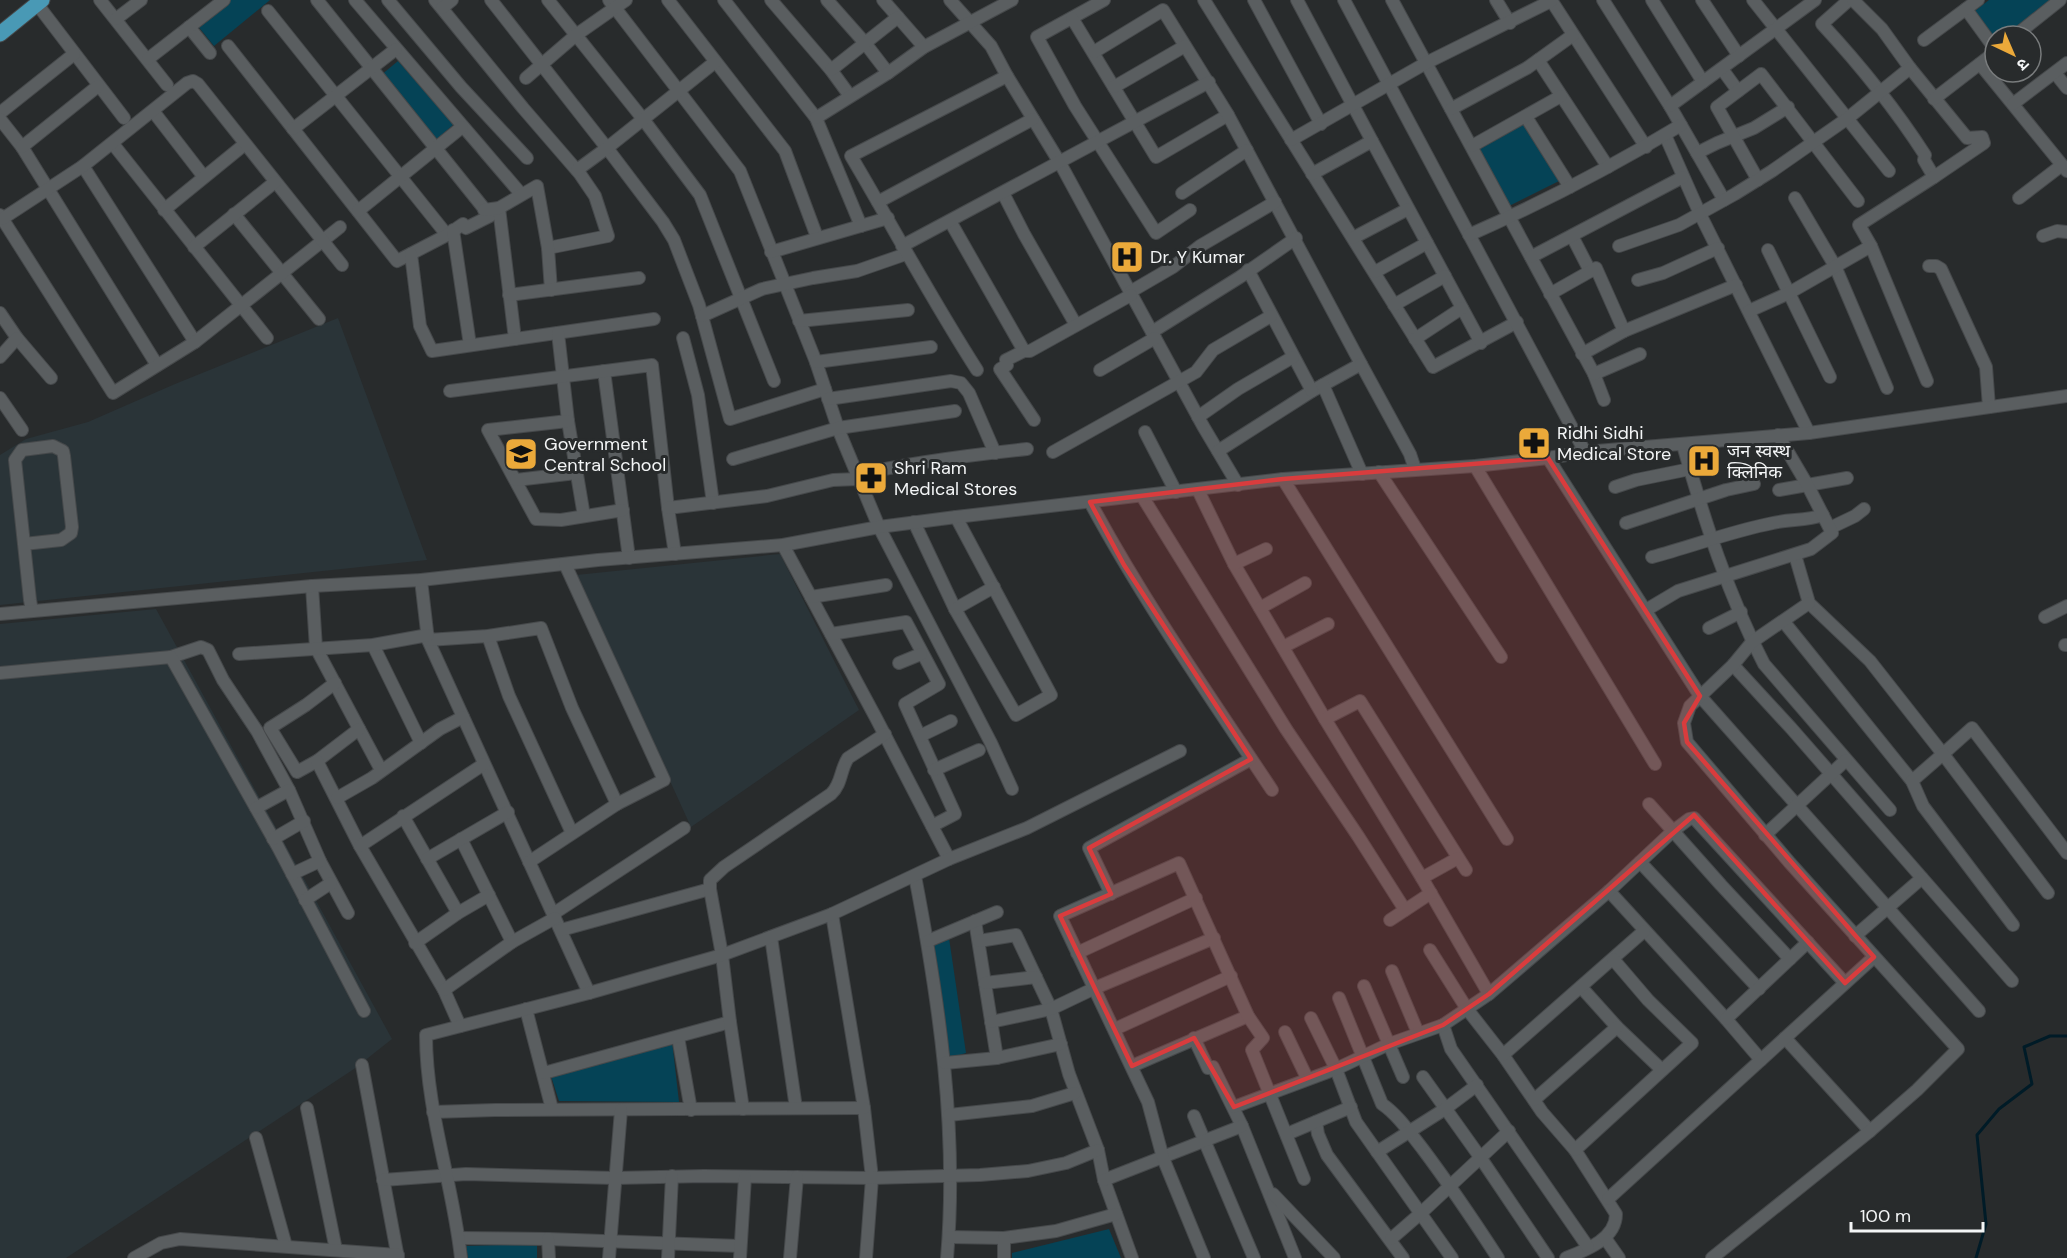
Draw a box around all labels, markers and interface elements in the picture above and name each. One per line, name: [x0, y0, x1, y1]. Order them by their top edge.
north arrow: [1983, 24, 2043, 84]
text: उ: [2012, 54, 2034, 76]
hospital icon: Dr. Y Kumar: [1109, 239, 1145, 275]
place label: Dr. Y Kumar: [1150, 245, 1245, 269]
place label: Ridhi Sidhi Medical Store: [1557, 421, 1671, 466]
pharmacy icon: Ridhi Sidhi Medical Store: [1516, 425, 1552, 461]
place label: Government Central School: [544, 432, 666, 477]
school or university icon: Government Central School: [503, 436, 539, 472]
place label: जन स्वस्थ क्लिनिक: [1727, 439, 1791, 484]
hospital icon: जन स्वस्थ क्लिनिक: [1686, 443, 1722, 479]
place label: Shri Ram Medical Stores: [894, 456, 1017, 501]
pharmacy icon: Shri Ram Medical Stores: [853, 460, 889, 496]
scale bar: [1851, 1195, 1983, 1233]
text: 100 m: [1860, 1204, 1911, 1228]

